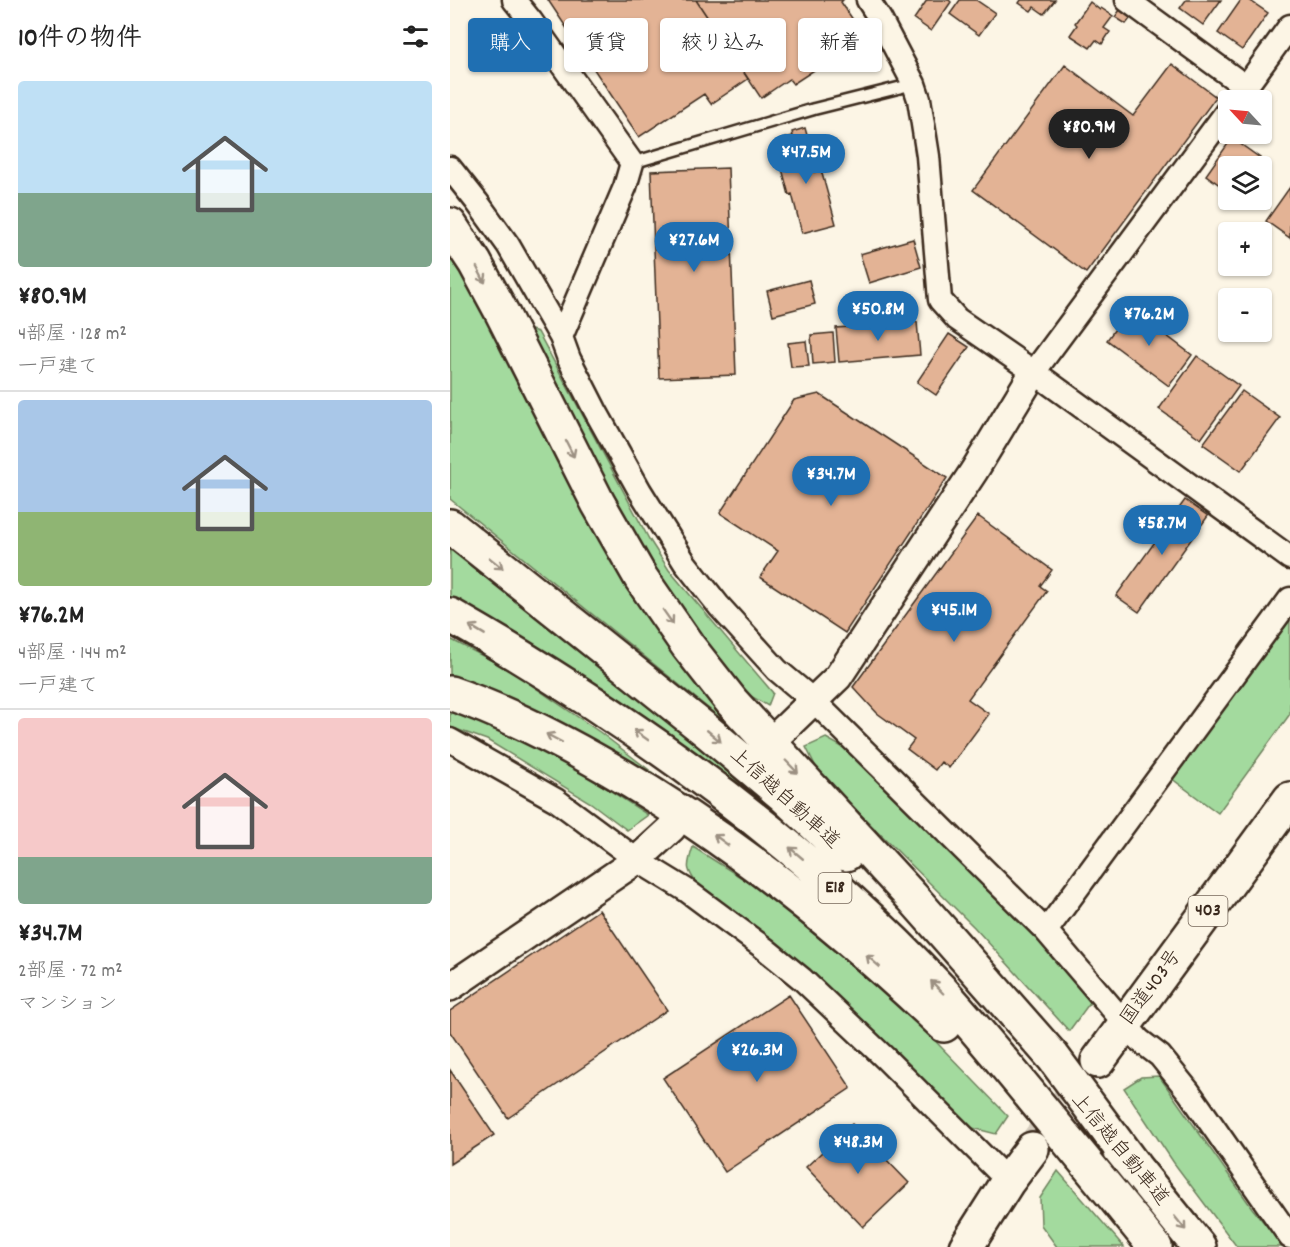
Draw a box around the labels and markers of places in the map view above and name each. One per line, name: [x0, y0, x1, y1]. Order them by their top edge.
pin: ¥80.9M: [1040, 109, 1138, 160]
pin: ¥47.5M: [757, 134, 855, 185]
pin: ¥27.6M: [645, 222, 743, 273]
pin: ¥50.8M: [829, 291, 927, 342]
pin: ¥76.2M: [1100, 296, 1198, 347]
pin: ¥34.7M: [782, 456, 880, 507]
pin: ¥58.7M: [1113, 505, 1211, 556]
pin: ¥45.1M: [905, 592, 1003, 643]
pin: ¥26.3M: [708, 1032, 806, 1083]
pin: ¥48.3M: [809, 1124, 907, 1175]

